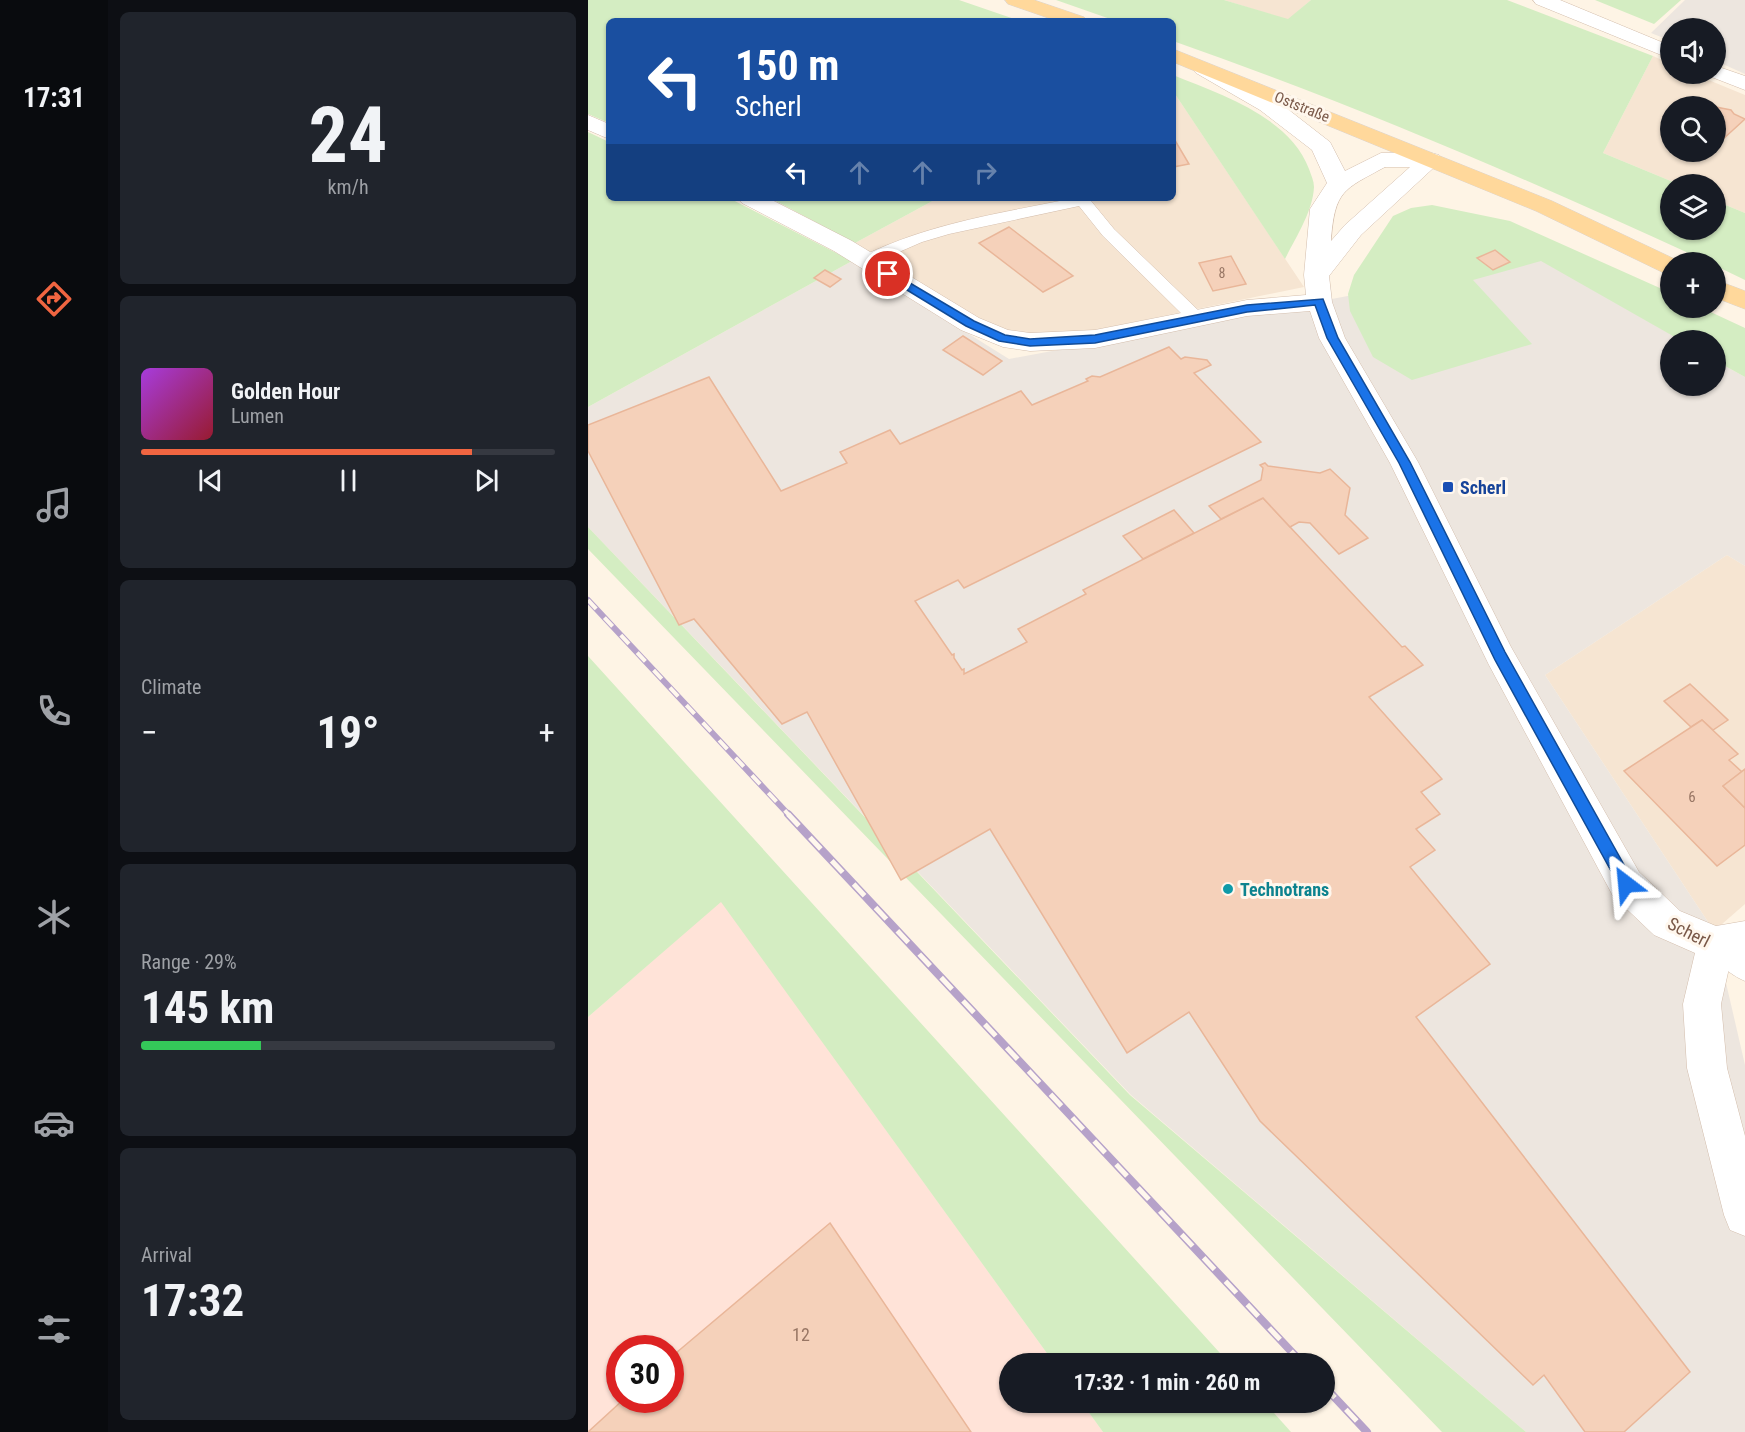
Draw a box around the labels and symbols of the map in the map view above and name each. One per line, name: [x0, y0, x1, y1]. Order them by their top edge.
street label: Oststraße: [1272, 88, 1332, 126]
pin: [862, 248, 913, 299]
house number: 8: [1219, 265, 1226, 281]
place label: Scherl: [1460, 477, 1506, 498]
marker: Scherl: [1441, 480, 1455, 494]
house number: 6: [1688, 788, 1696, 806]
position arrow: [1594, 852, 1658, 916]
place label: Technotrans: [1240, 879, 1329, 900]
marker: Technotrans: [1221, 882, 1235, 896]
street label: Scherl: [1664, 913, 1714, 951]
house number: 12: [792, 1324, 810, 1345]
speed limit sign: 30: [606, 1335, 684, 1413]

